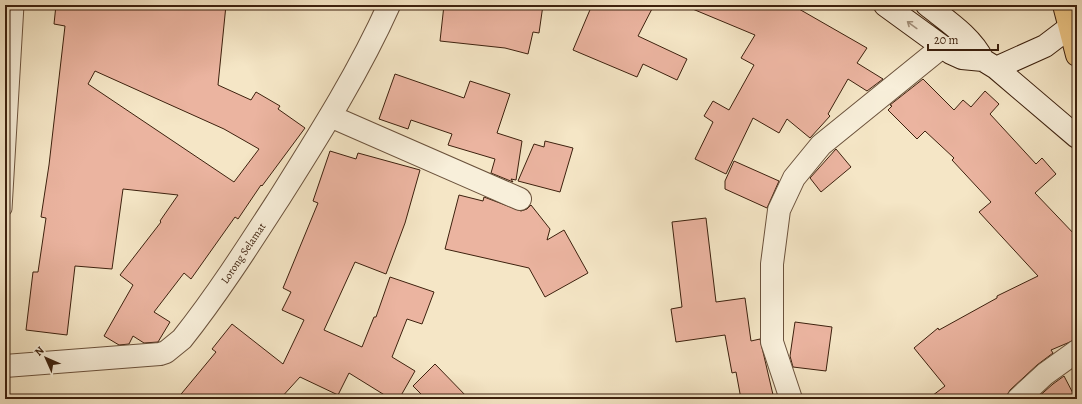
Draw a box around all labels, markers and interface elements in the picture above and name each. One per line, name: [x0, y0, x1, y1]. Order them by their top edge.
one-way arrow: [907, 21, 918, 29]
scale bar: [928, 26, 998, 52]
text: 20 m: [934, 32, 958, 48]
street label: Lorong Selamat: [217, 220, 270, 287]
north arrow: [26, 338, 66, 378]
text: N: [31, 343, 47, 359]

